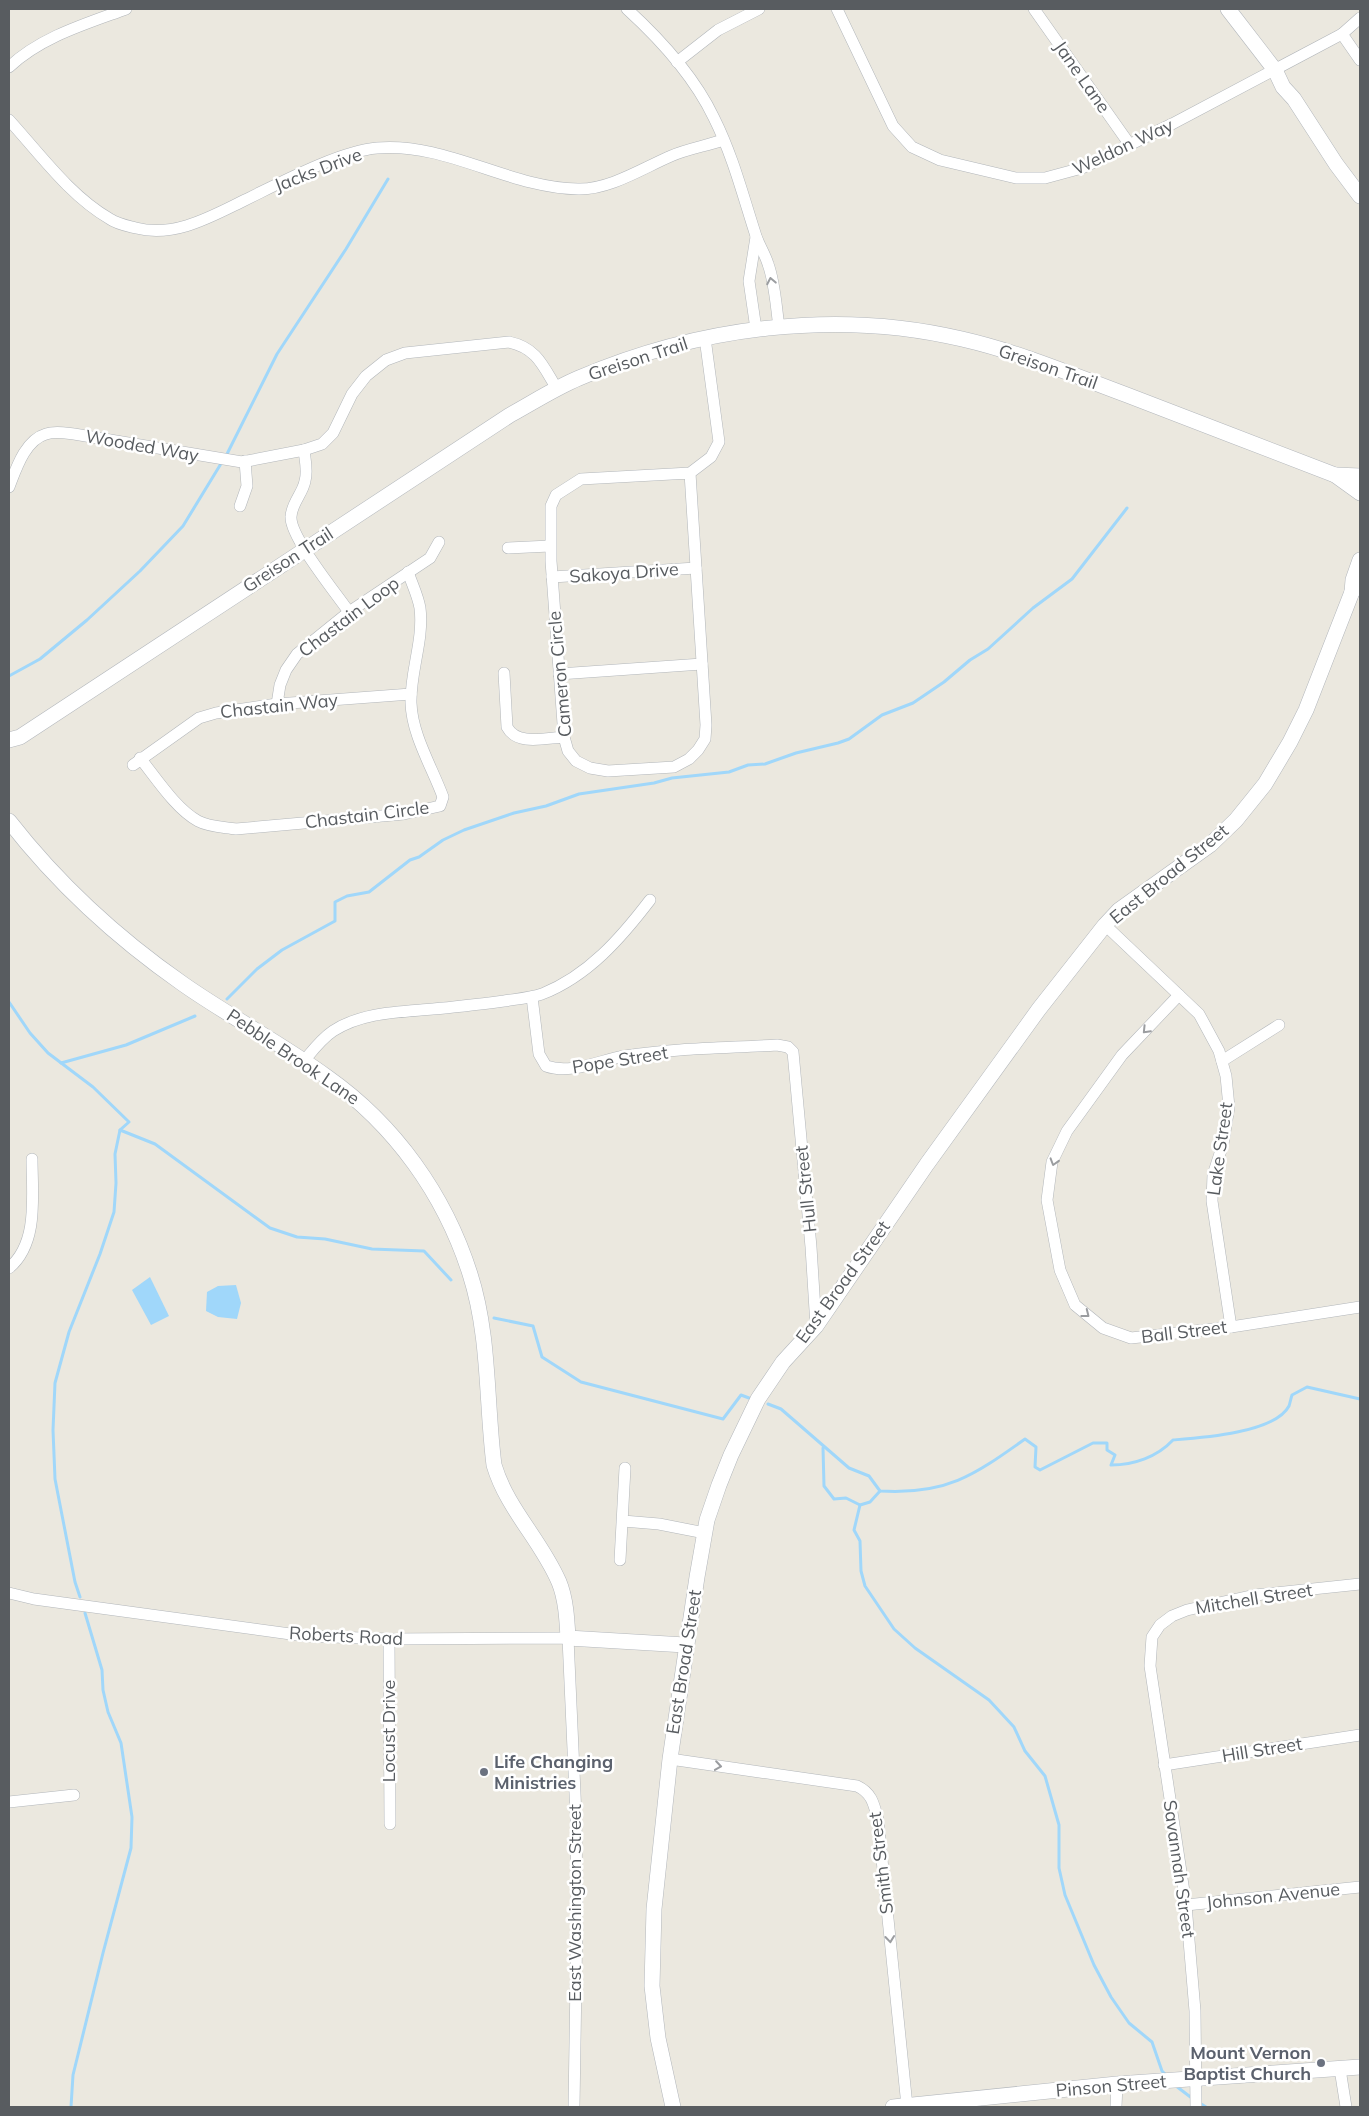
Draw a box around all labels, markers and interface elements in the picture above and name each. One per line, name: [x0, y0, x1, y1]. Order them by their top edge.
street label: Jane Lane: [1049, 36, 1116, 117]
street label: Weldon Way: [1069, 113, 1177, 180]
street label: Jacks Drive: [271, 142, 365, 197]
one-way arrow: [767, 277, 777, 285]
street label: Greison Trail: [585, 332, 691, 385]
street label: Greison Trail: [996, 339, 1101, 394]
street label: Wooded Way: [84, 424, 201, 467]
street label: Greison Trail: [238, 522, 337, 597]
street label: Sakoya Drive: [569, 557, 679, 588]
street label: Chastain Loop: [294, 571, 404, 662]
street label: Cameron Circle: [543, 610, 576, 738]
street label: Chastain Way: [219, 688, 339, 723]
street label: Chastain Circle: [303, 795, 430, 834]
street label: East Broad Street: [1105, 819, 1233, 929]
street label: Pebble Brook Lane: [222, 1004, 364, 1110]
one-way arrow: [1143, 1024, 1152, 1033]
street label: Pope Street: [570, 1041, 669, 1078]
street label: Lake Street: [1202, 1101, 1237, 1197]
street label: Hull Street: [790, 1144, 821, 1234]
one-way arrow: [1049, 1158, 1059, 1166]
street label: East Broad Street: [790, 1216, 895, 1348]
one-way arrow: [1080, 1309, 1089, 1317]
street label: Ball Street: [1140, 1315, 1228, 1348]
street label: Mitchell Street: [1194, 1578, 1314, 1619]
street label: East Broad Street: [661, 1588, 706, 1736]
street label: Roberts Road: [288, 1621, 404, 1650]
street label: Locust Drive: [377, 1680, 400, 1782]
street label: Hill Street: [1220, 1732, 1304, 1767]
place label: Life Changing Ministries: [494, 1750, 613, 1794]
one-way arrow: [714, 1760, 722, 1770]
marker: Life Changing Ministries: [478, 1766, 490, 1778]
street label: Savannah Street: [1158, 1798, 1201, 1939]
street label: East Washington Street: [563, 1804, 586, 2002]
street label: Smith Street: [863, 1811, 898, 1915]
street label: Johnson Avenue: [1205, 1877, 1341, 1914]
one-way arrow: [884, 1935, 895, 1943]
place label: Mount Vernon Baptist Church: [1183, 2041, 1311, 2085]
marker: Mount Vernon Baptist Church: [1315, 2057, 1327, 2069]
street label: Pinson Street: [1055, 2069, 1167, 2102]

